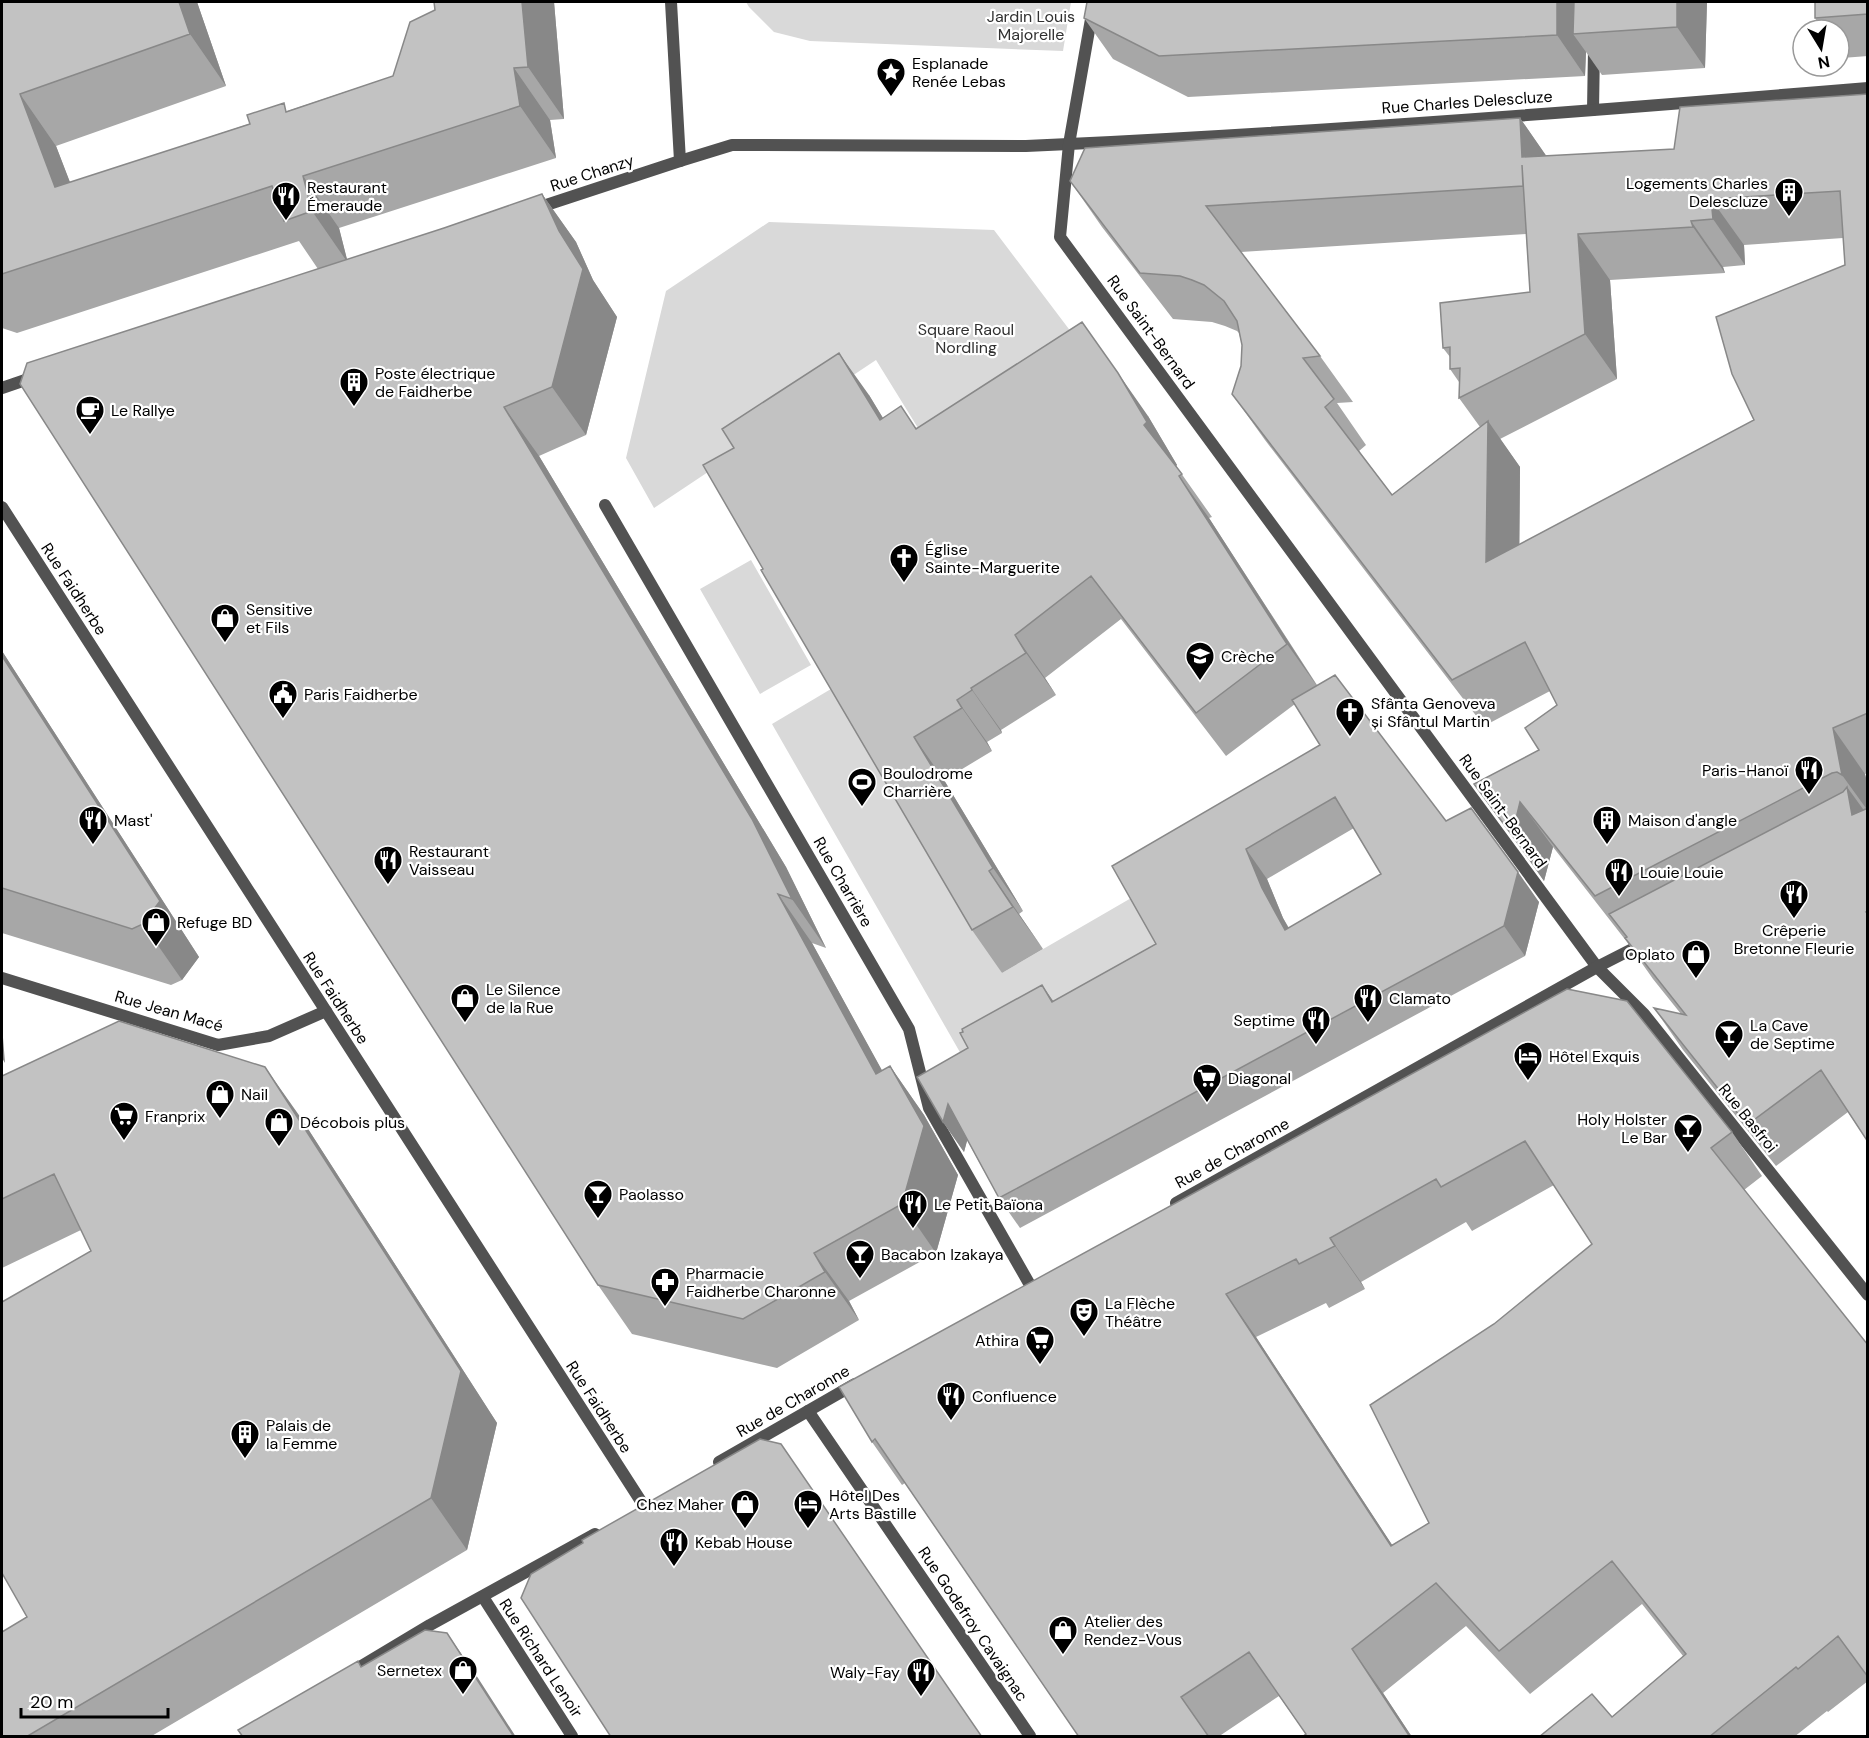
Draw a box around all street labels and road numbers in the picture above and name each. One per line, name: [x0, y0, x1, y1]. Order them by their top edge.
street label: Rue Charles Delescluze: [1381, 86, 1553, 118]
street label: Rue Chanzy: [547, 150, 637, 196]
street label: Rue Saint-Bernard: [1102, 271, 1200, 393]
street label: Rue Faidherbe: [36, 539, 112, 639]
street label: Rue Saint-Bernard: [1454, 750, 1552, 872]
street label: Rue Charrière: [809, 833, 877, 931]
street label: Rue Faidherbe: [298, 948, 374, 1048]
street label: Rue Jean Macé: [112, 986, 226, 1036]
street label: Rue Basfroi: [1714, 1079, 1782, 1157]
street label: Rue de Charonne: [1171, 1113, 1293, 1193]
street label: Rue Faidherbe: [561, 1357, 637, 1457]
street label: Rue de Charonne: [733, 1360, 853, 1442]
street label: Rue Godefroy Cavaignac: [913, 1543, 1033, 1705]
street label: Rue Richard Lenoir: [495, 1594, 587, 1722]

